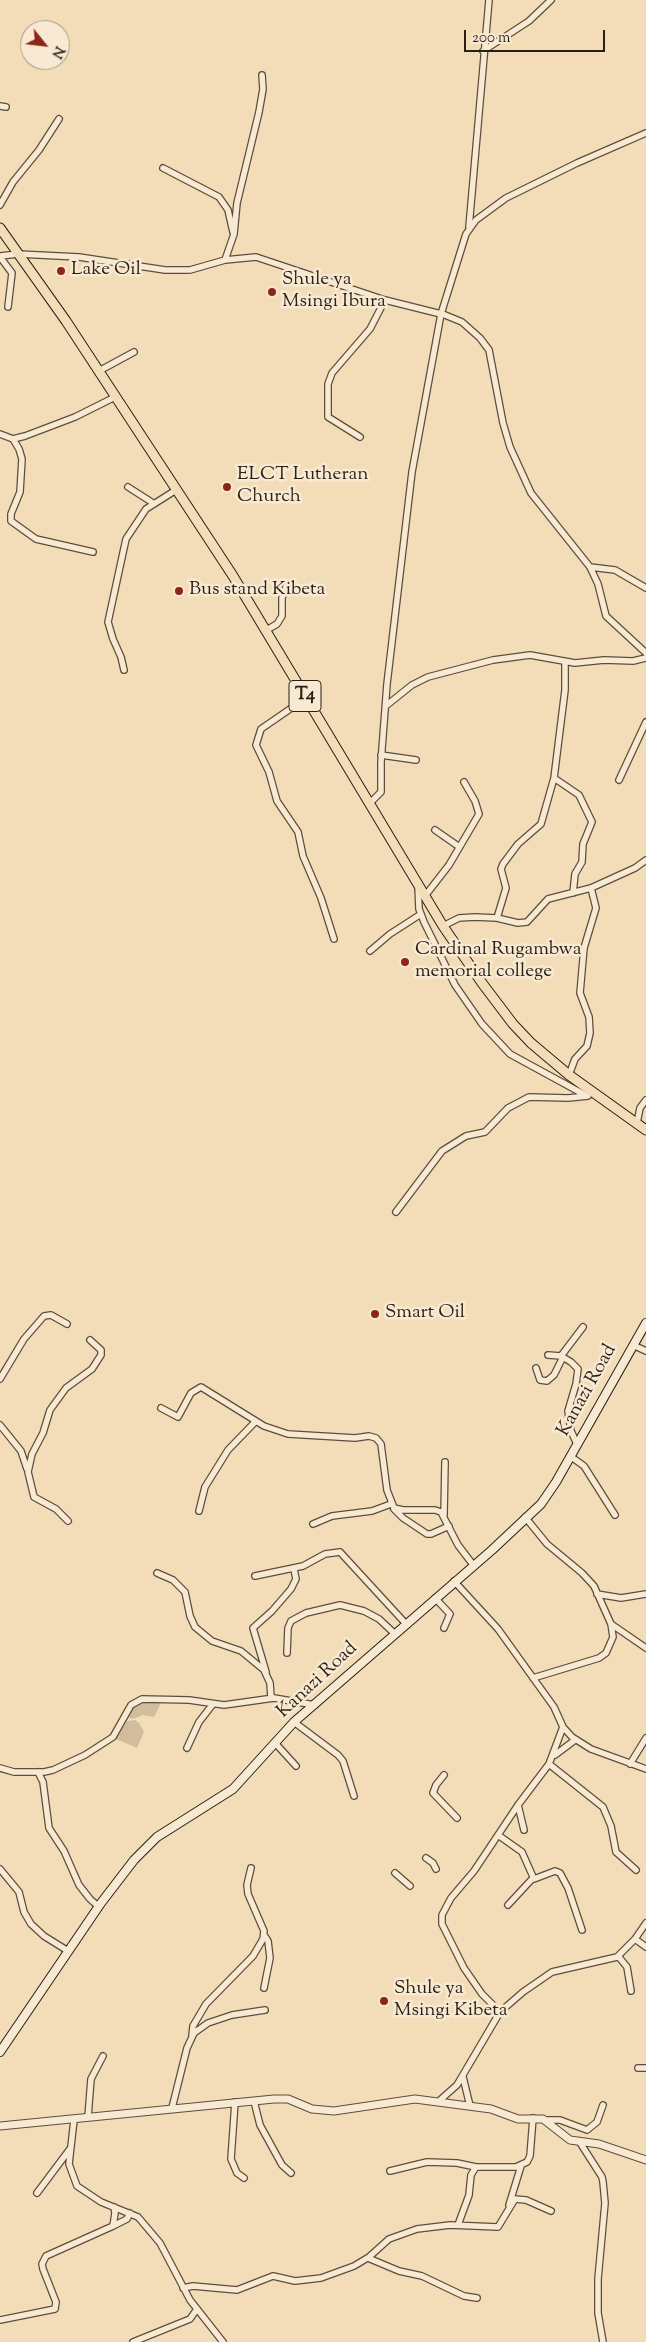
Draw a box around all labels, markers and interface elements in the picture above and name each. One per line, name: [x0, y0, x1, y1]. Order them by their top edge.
north arrow: [20, 20, 70, 70]
scale bar: [466, 20, 607, 52]
text: 200 m: [472, 28, 511, 49]
text: N: [46, 42, 69, 62]
place label: Lake Oil: [71, 260, 141, 282]
marker: Lake Oil: [55, 265, 67, 277]
place label: Shule ya Msingi Ibura: [282, 270, 386, 314]
marker: Shule ya Msingi Ibura: [266, 286, 278, 298]
place label: ELCT Lutheran Church: [237, 465, 368, 509]
marker: ELCT Lutheran Church: [221, 481, 233, 493]
place label: Bus stand Kibeta: [189, 580, 325, 602]
marker: Bus stand Kibeta: [173, 585, 185, 597]
road number: T4: [289, 680, 321, 711]
place label: Cardinal Rugambwa memorial college: [415, 940, 582, 984]
marker: Cardinal Rugambwa memorial college: [399, 956, 411, 968]
place label: Smart Oil: [385, 1303, 465, 1325]
marker: Smart Oil: [369, 1308, 381, 1320]
street label: Kanazi Road: [553, 1341, 623, 1441]
street label: Kanazi Road: [273, 1638, 363, 1724]
place label: Shule ya Msingi Kibeta: [394, 1979, 507, 2023]
marker: Shule ya Msingi Kibeta: [378, 1995, 390, 2007]

